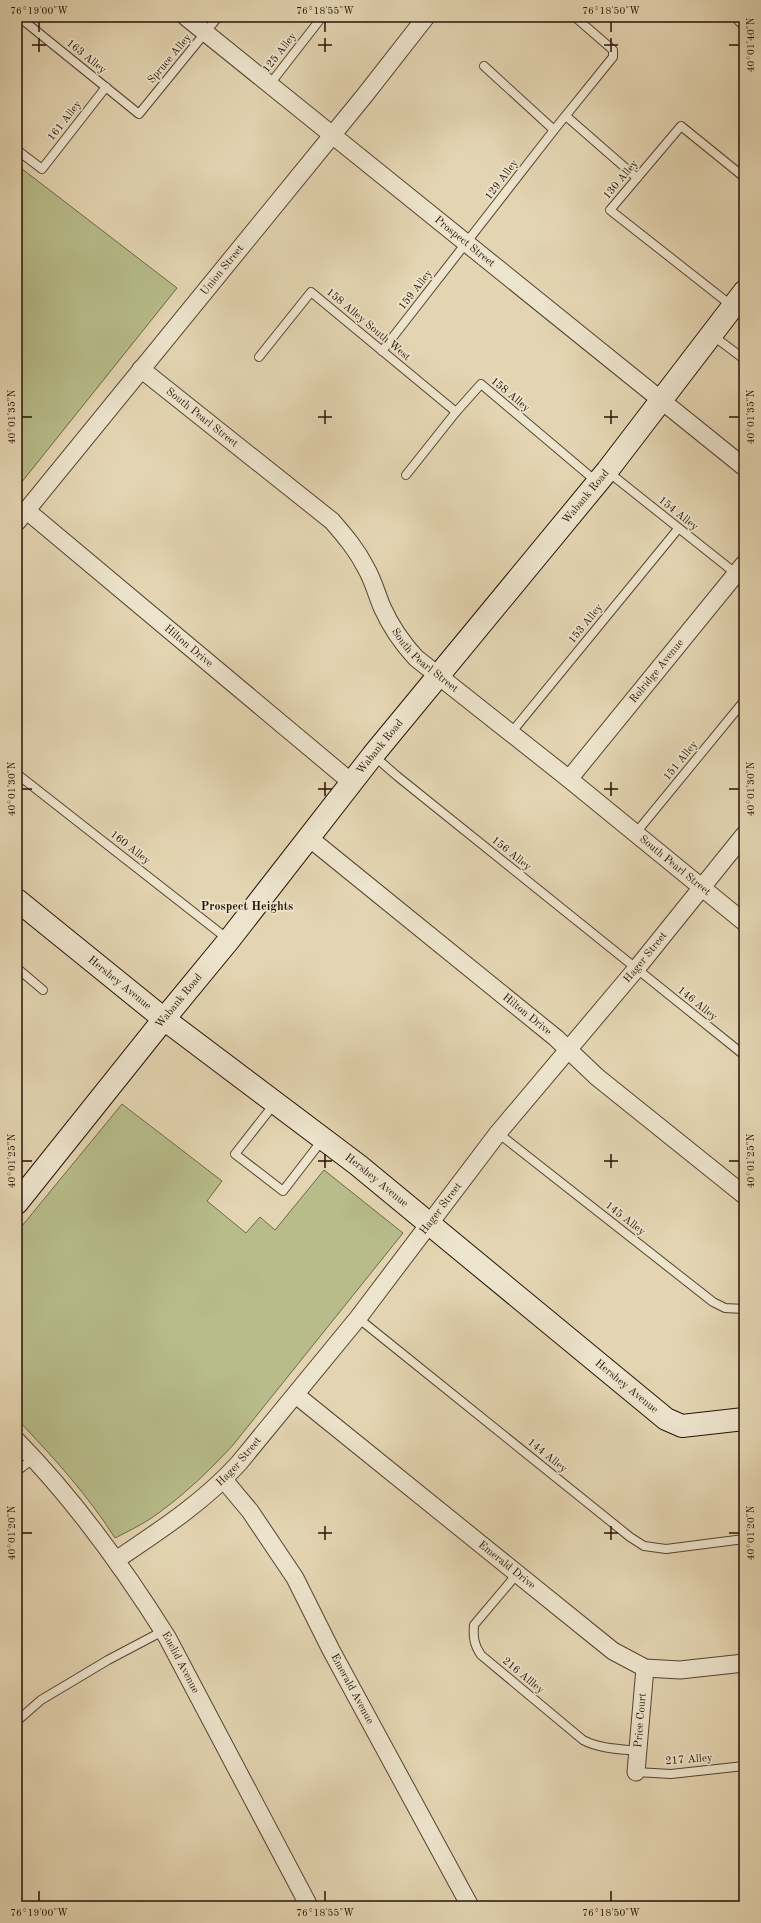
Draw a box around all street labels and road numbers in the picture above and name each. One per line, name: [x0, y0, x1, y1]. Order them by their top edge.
street label: 125 Alley: [261, 31, 299, 75]
street label: Spruce Alley: [146, 32, 194, 86]
street label: 163 Alley: [64, 38, 108, 76]
street label: 161 Alley: [46, 99, 84, 143]
street label: 129 Alley: [483, 158, 521, 202]
street label: 130 Alley: [602, 158, 641, 202]
street label: Prospect Street: [432, 214, 497, 269]
street label: Union Street: [199, 243, 246, 297]
street label: 159 Alley: [397, 268, 435, 312]
street label: 158 Alley South West: [324, 287, 412, 363]
street label: 158 Alley: [488, 376, 532, 415]
street label: South Pearl Street: [164, 386, 240, 449]
street label: Wabank Road: [560, 467, 611, 526]
street label: 154 Alley: [656, 495, 700, 533]
street label: 153 Alley: [567, 602, 605, 646]
street label: Hilton Drive: [162, 623, 215, 669]
street label: South Pearl Street: [389, 626, 460, 695]
street label: Rolridge Avenue: [628, 637, 686, 705]
street label: Wabank Road: [355, 717, 405, 776]
street label: 151 Alley: [662, 739, 700, 783]
street label: 160 Alley: [108, 829, 152, 867]
street label: South Pearl Street: [637, 833, 713, 898]
street label: 156 Alley: [489, 835, 533, 873]
street label: Hager Street: [622, 930, 669, 985]
street label: Hershey Avenue: [86, 954, 153, 1012]
street label: Wabank Road: [154, 971, 205, 1030]
street label: 146 Alley: [675, 985, 719, 1023]
street label: Hilton Drive: [501, 992, 554, 1038]
street label: Hershey Avenue: [343, 1152, 410, 1209]
street label: Hager Street: [418, 1180, 464, 1236]
street label: 145 Alley: [603, 1200, 647, 1238]
street label: Hershey Avenue: [593, 1357, 660, 1416]
street label: Hager Street: [214, 1435, 264, 1488]
street label: 144 Alley: [525, 1437, 569, 1475]
street label: Emerald Drive: [476, 1539, 537, 1591]
street label: Euclid Avenue: [160, 1630, 201, 1695]
street label: Emerald Avenue: [329, 1652, 376, 1726]
street label: 216 Allley: [500, 1656, 546, 1697]
street label: Price Court: [633, 1692, 648, 1748]
street label: 217 Alley: [665, 1753, 713, 1767]

